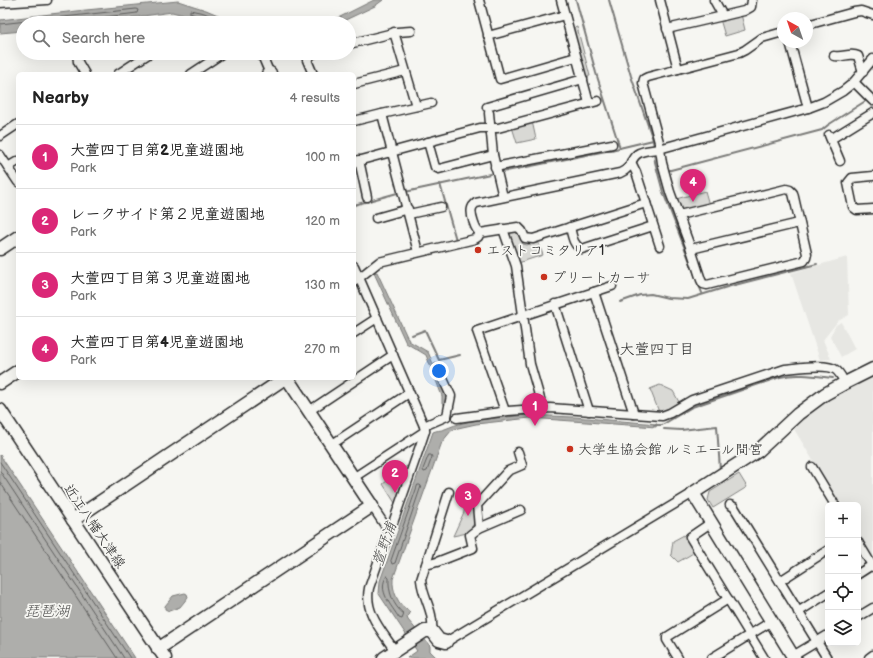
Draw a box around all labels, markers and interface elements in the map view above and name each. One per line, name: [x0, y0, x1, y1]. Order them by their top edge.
north arrow: [777, 12, 813, 48]
search box: [16, 16, 356, 60]
icon: search: [30, 27, 52, 49]
text: Search here: [62, 29, 145, 48]
text: Nearby: [32, 88, 89, 108]
text: 4 results: [290, 90, 340, 106]
text: 大萱四丁目第2児童遊園地: [70, 141, 244, 160]
text: 1: [42, 149, 48, 165]
text: 100 m: [305, 149, 340, 165]
text: Park: [70, 160, 96, 176]
pin: 4: [680, 169, 706, 202]
text: レークサイド第２児童遊園地: [70, 205, 265, 224]
text: 2: [41, 213, 49, 229]
text: 120 m: [305, 213, 340, 229]
text: Park: [70, 224, 96, 240]
place label: エストコミタリア1: [486, 242, 605, 259]
marker: エストコミタリア1: [473, 245, 483, 255]
text: 大萱四丁目第３児童遊園地: [70, 269, 250, 288]
place label: プリートカーサ: [552, 269, 651, 286]
marker: プリートカーサ: [539, 272, 549, 282]
text: 3: [41, 277, 49, 293]
text: 130 m: [305, 277, 340, 293]
text: Park: [70, 288, 96, 304]
text: 大萱四丁目第4児童遊園地: [70, 333, 244, 352]
district label: 大萱四丁目: [619, 340, 695, 359]
text: 4: [41, 341, 49, 357]
text: 270 m: [304, 341, 340, 357]
text: Park: [70, 352, 96, 368]
your location: [429, 361, 449, 381]
pin: 1: [522, 393, 548, 426]
place label: 大学生協会館 ルミエール間宮: [578, 441, 763, 458]
marker: 大学生協会館 ルミエール間宮: [565, 444, 575, 454]
pin: 2: [382, 460, 408, 493]
street label: 近江八幡大津線: [60, 481, 129, 572]
pin: 3: [455, 483, 481, 516]
map controls: [825, 502, 861, 646]
button: +: [825, 502, 861, 538]
water label: 萱野浦: [368, 518, 401, 569]
button: −: [825, 538, 861, 574]
button: locate: [825, 574, 861, 610]
water label: 琵琶湖: [24, 602, 71, 621]
button: layers: [825, 610, 861, 646]

